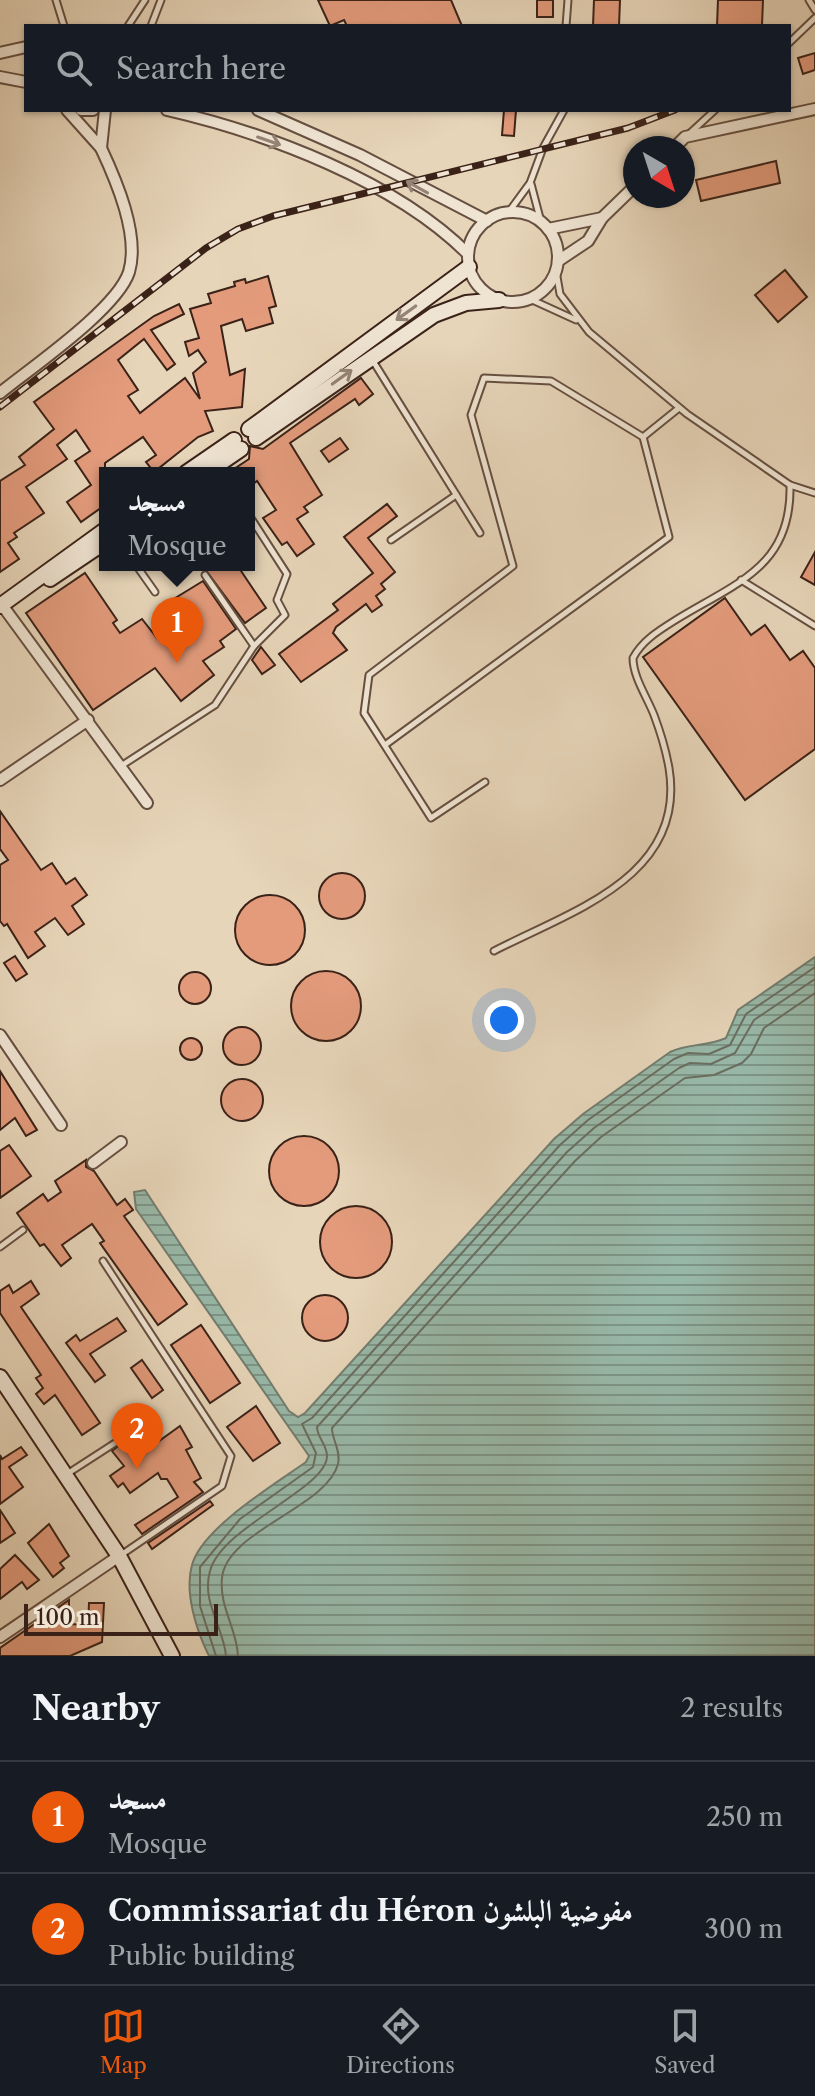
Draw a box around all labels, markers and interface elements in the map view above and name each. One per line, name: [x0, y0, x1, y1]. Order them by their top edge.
search box: [24, 24, 791, 112]
icon: search: [52, 46, 96, 90]
text: Search here: [116, 50, 286, 87]
one-way arrow: [256, 135, 281, 150]
north arrow: [623, 136, 695, 208]
one-way arrow: [405, 179, 429, 194]
one-way arrow: [396, 305, 417, 322]
one-way arrow: [331, 369, 353, 385]
popup: [99, 467, 255, 571]
text: مسجد: [127, 482, 186, 519]
text: Mosque: [127, 530, 227, 562]
pin: 1: [151, 597, 203, 663]
your location: [484, 1000, 524, 1040]
pin: 2: [111, 1403, 163, 1469]
scale bar: [24, 1600, 218, 1636]
text: 100 m: [36, 1604, 99, 1631]
text: Nearby: [32, 1687, 160, 1729]
text: 2 results: [680, 1692, 783, 1724]
text: مسجد: [108, 1780, 167, 1817]
text: 1: [52, 1801, 64, 1833]
text: 250 m: [706, 1801, 783, 1833]
text: Mosque: [108, 1828, 207, 1860]
text: Commissariat du Héron مفوضية البلشون: [108, 1892, 633, 1929]
text: 2: [50, 1913, 66, 1945]
text: 300 m: [705, 1913, 783, 1945]
text: Public building: [108, 1940, 294, 1972]
tab: Map: [100, 2004, 147, 2079]
tab: Directions: [346, 2004, 455, 2079]
tab: Saved: [654, 2004, 715, 2079]

